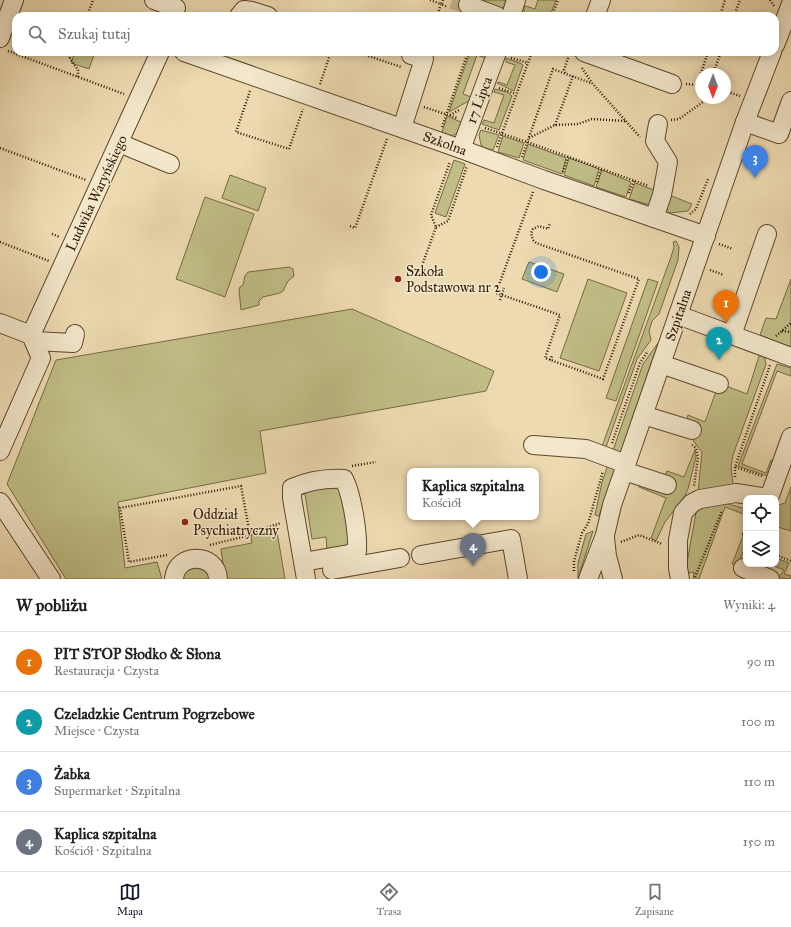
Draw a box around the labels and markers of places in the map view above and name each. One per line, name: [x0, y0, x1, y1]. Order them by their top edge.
pin: 3: [742, 145, 768, 178]
place label: Szkoła Podstawowa nr 2: [406, 263, 501, 296]
marker: Szkoła Podstawowa nr 2: [393, 274, 403, 284]
pin: 1: [713, 290, 739, 323]
pin: 2: [706, 327, 732, 360]
place label: Oddział Psychiatryczny: [193, 506, 279, 539]
marker: Oddział Psychiatryczny: [180, 517, 190, 527]
pin: 4: [460, 533, 486, 566]

